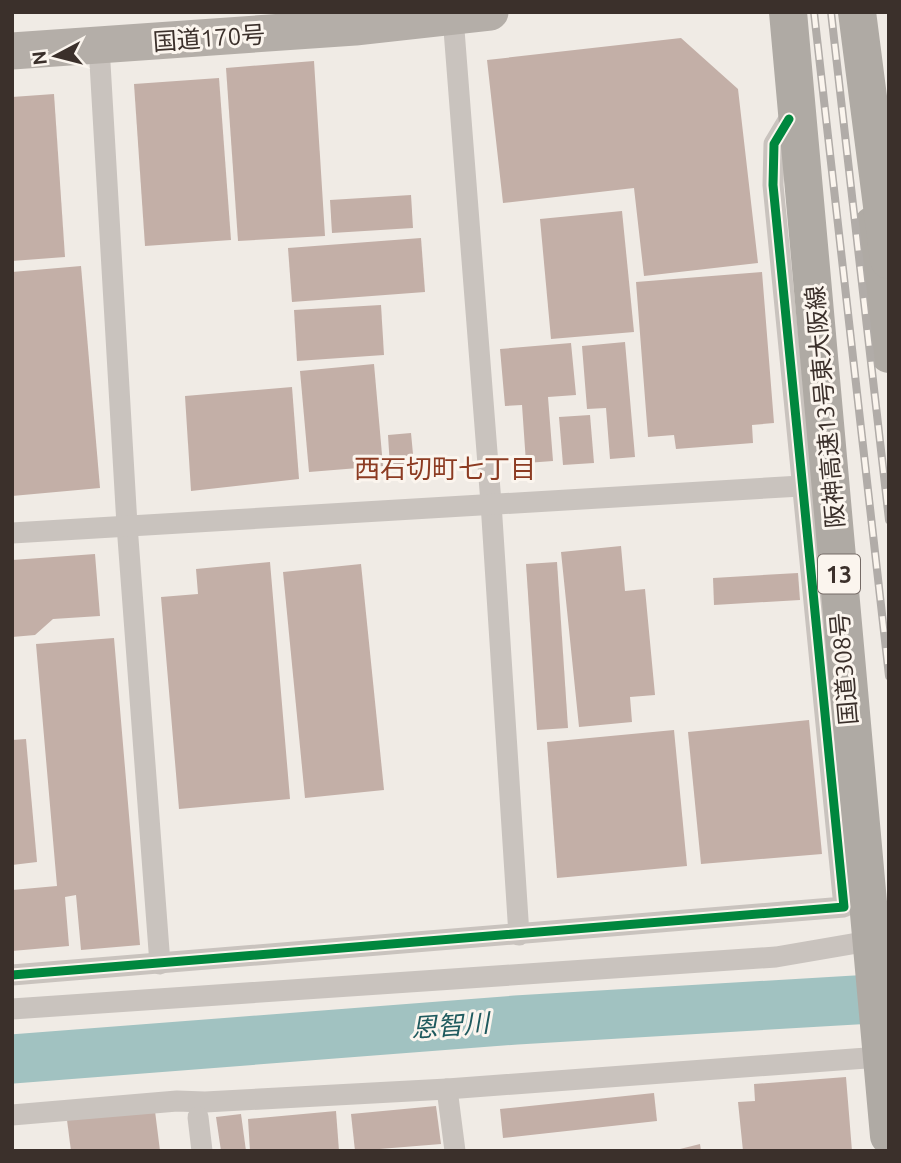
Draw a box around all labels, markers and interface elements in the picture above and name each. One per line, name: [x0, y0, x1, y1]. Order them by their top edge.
north arrow: [21, 21, 91, 91]
street label: 国道170号: [152, 21, 266, 55]
text: N: [27, 50, 51, 66]
street label: 阪神高速13号東大阪線: [801, 285, 849, 529]
district label: 西石切町七丁目: [354, 454, 536, 483]
road number: 13: [818, 554, 860, 594]
street label: 国道308号: [826, 612, 862, 726]
water label: 恩智川: [410, 1008, 493, 1042]

